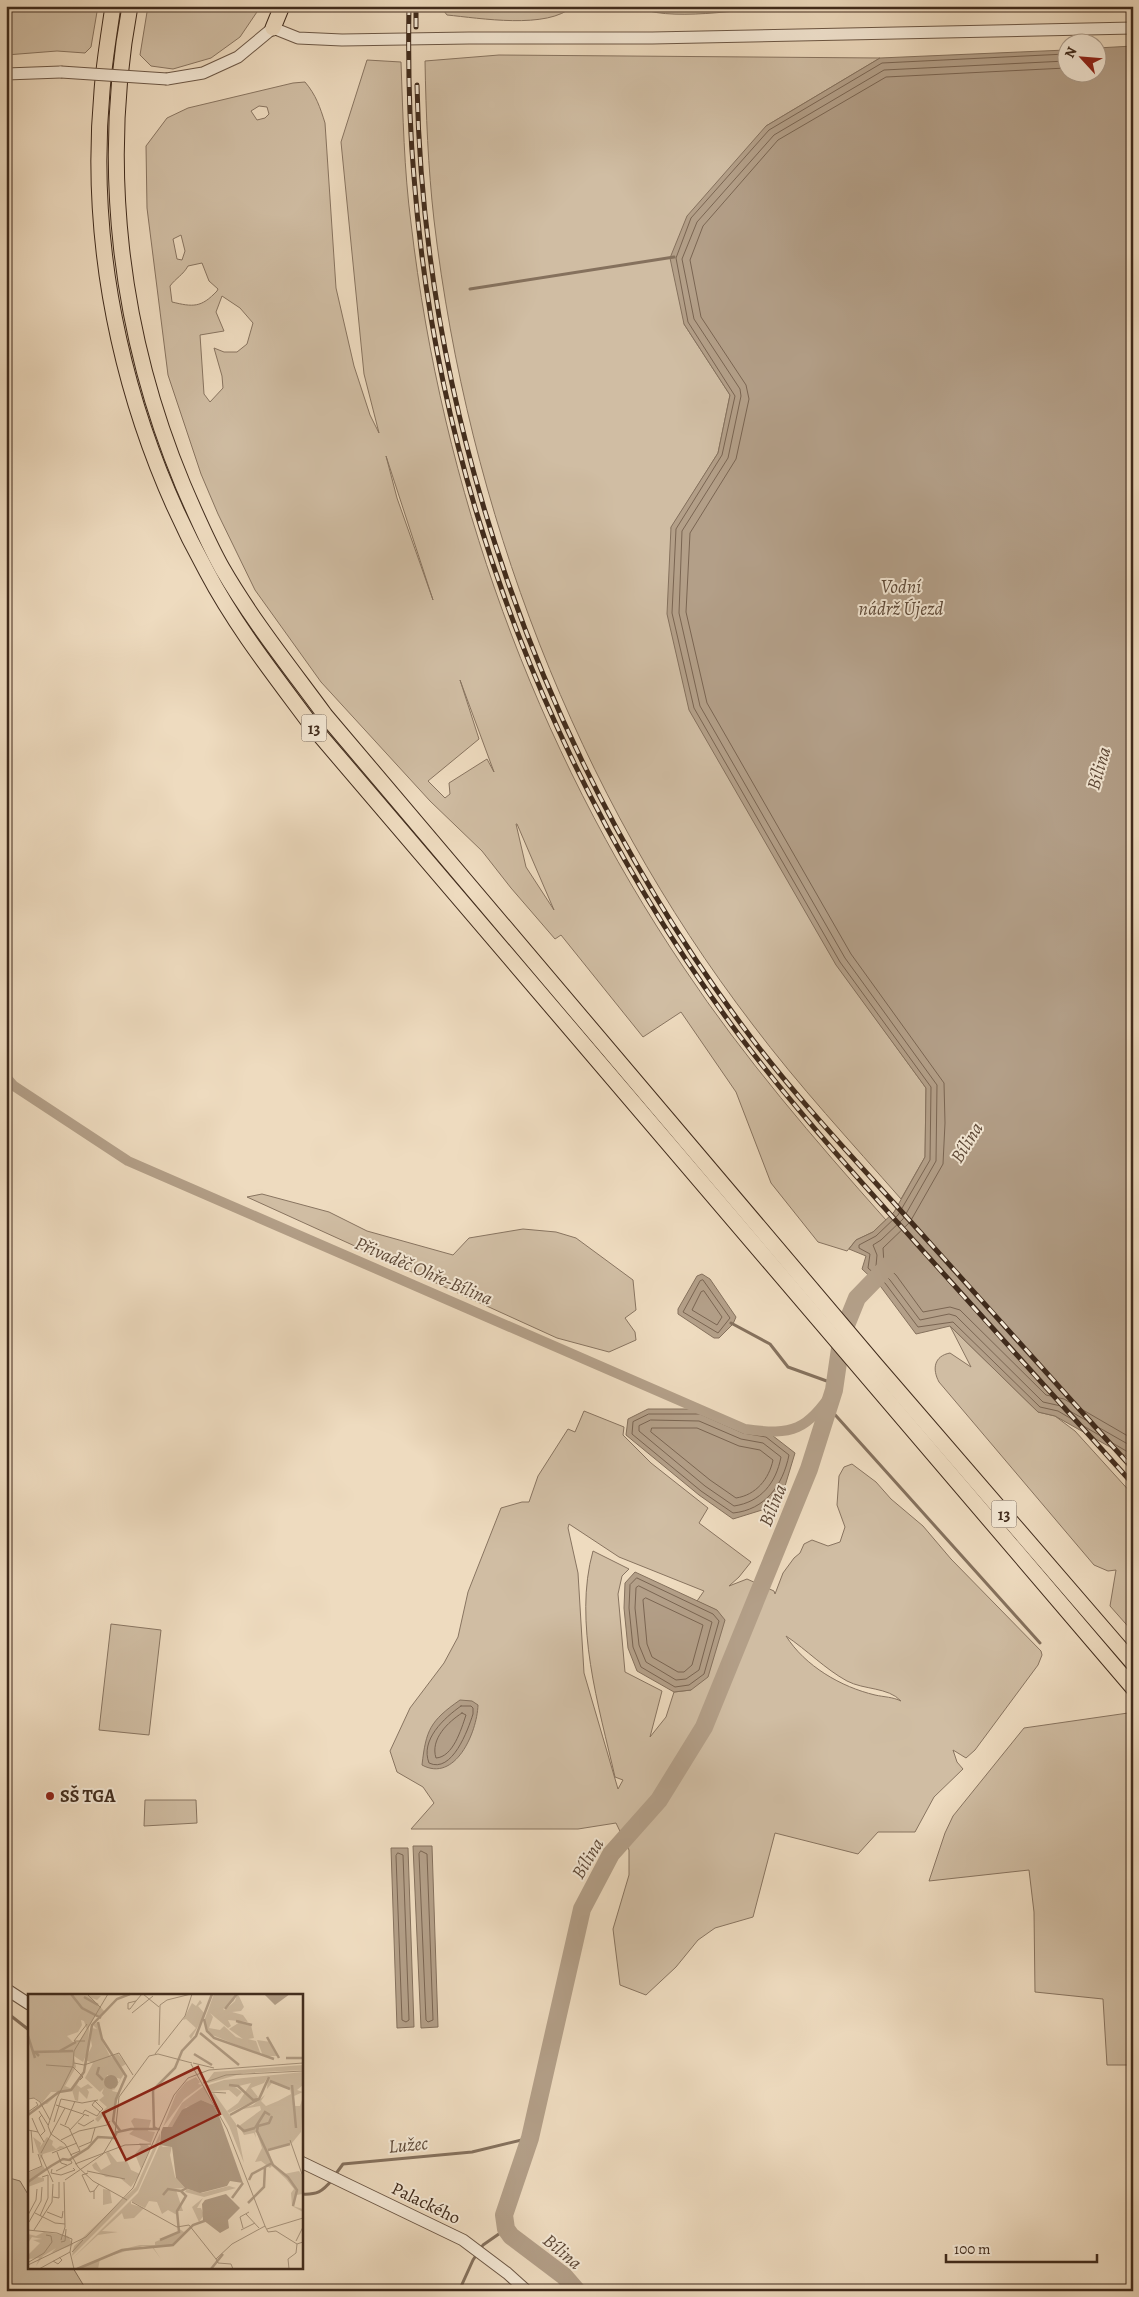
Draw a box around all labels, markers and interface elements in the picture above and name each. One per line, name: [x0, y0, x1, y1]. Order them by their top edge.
north arrow: [1056, 32, 1106, 82]
text: N: [1060, 44, 1082, 61]
water label: Vodní nádrž Újezd: [859, 574, 944, 622]
road number: 13: [302, 714, 326, 741]
water label: Bílina: [1080, 743, 1118, 793]
water label: Bílina: [944, 1117, 990, 1168]
water label: Přivaděč Ohře-Bílina: [351, 1230, 497, 1312]
water label: Bílina: [753, 1480, 793, 1530]
road number: 13: [992, 1500, 1016, 1528]
place label: SŠ TGA: [60, 1784, 116, 1808]
marker: SŠ TGA: [44, 1790, 56, 1802]
water label: Bílina: [565, 1833, 610, 1884]
inset map: [28, 1994, 302, 2270]
water label: Lužec: [387, 2130, 429, 2160]
street label: Palackého: [388, 2176, 464, 2230]
water label: Bílina: [537, 2228, 588, 2276]
scale bar: [946, 2232, 1098, 2264]
text: 100 m: [954, 2239, 991, 2259]

